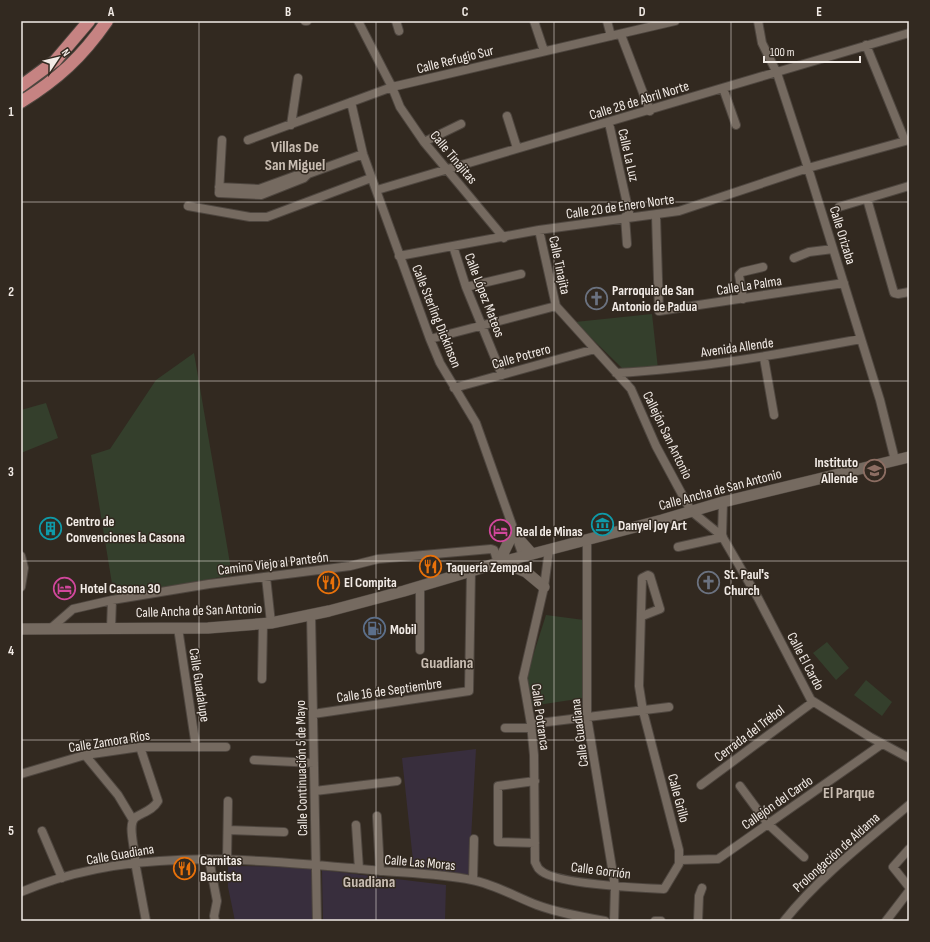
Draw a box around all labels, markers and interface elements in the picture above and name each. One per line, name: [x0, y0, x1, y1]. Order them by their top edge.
text: A: [107, 4, 115, 20]
text: B: [285, 4, 291, 20]
text: C: [462, 4, 469, 20]
text: D: [639, 4, 646, 20]
text: E: [816, 4, 822, 20]
north arrow: [38, 38, 78, 78]
scale bar: [764, 38, 860, 64]
street label: Calle Refugio Sur: [415, 42, 495, 77]
text: 100 m: [770, 45, 795, 60]
text: N: [59, 46, 73, 59]
street label: Calle 28 de Abril Norte: [587, 77, 691, 124]
text: 1: [8, 104, 14, 120]
street label: Calle Tinajitas: [426, 127, 481, 187]
street label: Calle La Luz: [614, 127, 643, 183]
district label: Villas De San Miguel: [265, 138, 325, 175]
street label: Calle 20 de Enero Norte: [565, 190, 675, 223]
street label: Calle Orizaba: [826, 204, 859, 266]
street label: Calle Tinajita: [545, 234, 574, 296]
street label: Calle López Mateos: [461, 251, 508, 340]
street label: Calle Sterling Dickinson: [408, 262, 465, 370]
street label: Calle La Palma: [715, 272, 783, 299]
place label: Parroquia de San Antonio de Padua: [611, 282, 698, 315]
text: 2: [8, 284, 14, 300]
church icon: Parroquia de San Antonio de Padua: [584, 285, 610, 311]
street label: Avenida Allende: [699, 334, 775, 361]
street label: Calle Potrero: [490, 340, 553, 373]
street label: Callejón San Antonio: [639, 389, 696, 482]
place label: Instituto Allende: [814, 454, 858, 487]
school or university icon: Instituto Allende: [861, 457, 887, 483]
text: 3: [8, 464, 14, 480]
street label: Calle Ancha de San Antonio: [657, 465, 784, 514]
museum icon: Danyel Joy Art: [590, 512, 616, 538]
place label: Centro de Convenciones la Casona: [66, 513, 185, 546]
building icon: Centro de Convenciones la Casona: [37, 516, 63, 542]
place label: Danyel Joy Art: [618, 517, 687, 534]
hotel icon: Real de Minas: [488, 518, 514, 544]
place label: Real de Minas: [516, 523, 583, 540]
street label: Camino Viejo al Panteón: [217, 548, 330, 579]
restaurant icon: Taquería Zempoal: [418, 554, 444, 580]
place label: Taquería Zempoal: [446, 559, 532, 576]
place label: St. Paul's Church: [724, 566, 769, 599]
restaurant icon: El Compita: [316, 569, 342, 595]
church icon: St. Paul's Church: [695, 569, 721, 595]
place label: El Compita: [344, 574, 397, 591]
hotel icon: Hotel Casona 30: [52, 575, 78, 601]
place label: Hotel Casona 30: [80, 580, 161, 597]
street label: Calle Ancha de San Antonio: [136, 600, 263, 621]
fuel station icon: Mobil: [361, 616, 387, 642]
place label: Mobil: [390, 621, 417, 638]
street label: Calle El Cardo: [783, 629, 828, 693]
text: 4: [8, 643, 14, 659]
street label: Calle Guadalupe: [185, 647, 214, 723]
district label: Guadiana: [421, 654, 473, 673]
street label: Calle 16 de Septiembre: [335, 675, 443, 706]
street label: Calle Potranca: [527, 683, 554, 751]
street label: Calle Guadiana: [567, 698, 592, 768]
street label: Calle Continuación 5 de Mayo: [292, 700, 311, 836]
street label: Cerrada del Trébol: [711, 701, 788, 765]
street label: Calle Zamora Ríos: [67, 727, 151, 756]
street label: Calle Grillo: [664, 772, 693, 824]
street label: Callejón del Cardo: [738, 772, 816, 833]
district label: El Parque: [823, 784, 875, 803]
street label: Prolongación de Aldama: [789, 809, 883, 896]
text: 5: [8, 823, 14, 839]
street label: Calle Guadiana: [85, 840, 155, 869]
street label: Calle Las Moras: [384, 851, 456, 874]
place label: Carnitas Bautista: [200, 852, 242, 885]
restaurant icon: Carnitas Bautista: [172, 855, 198, 881]
street label: Calle Gorrión: [570, 858, 632, 883]
district label: Guadiana: [343, 873, 395, 892]

